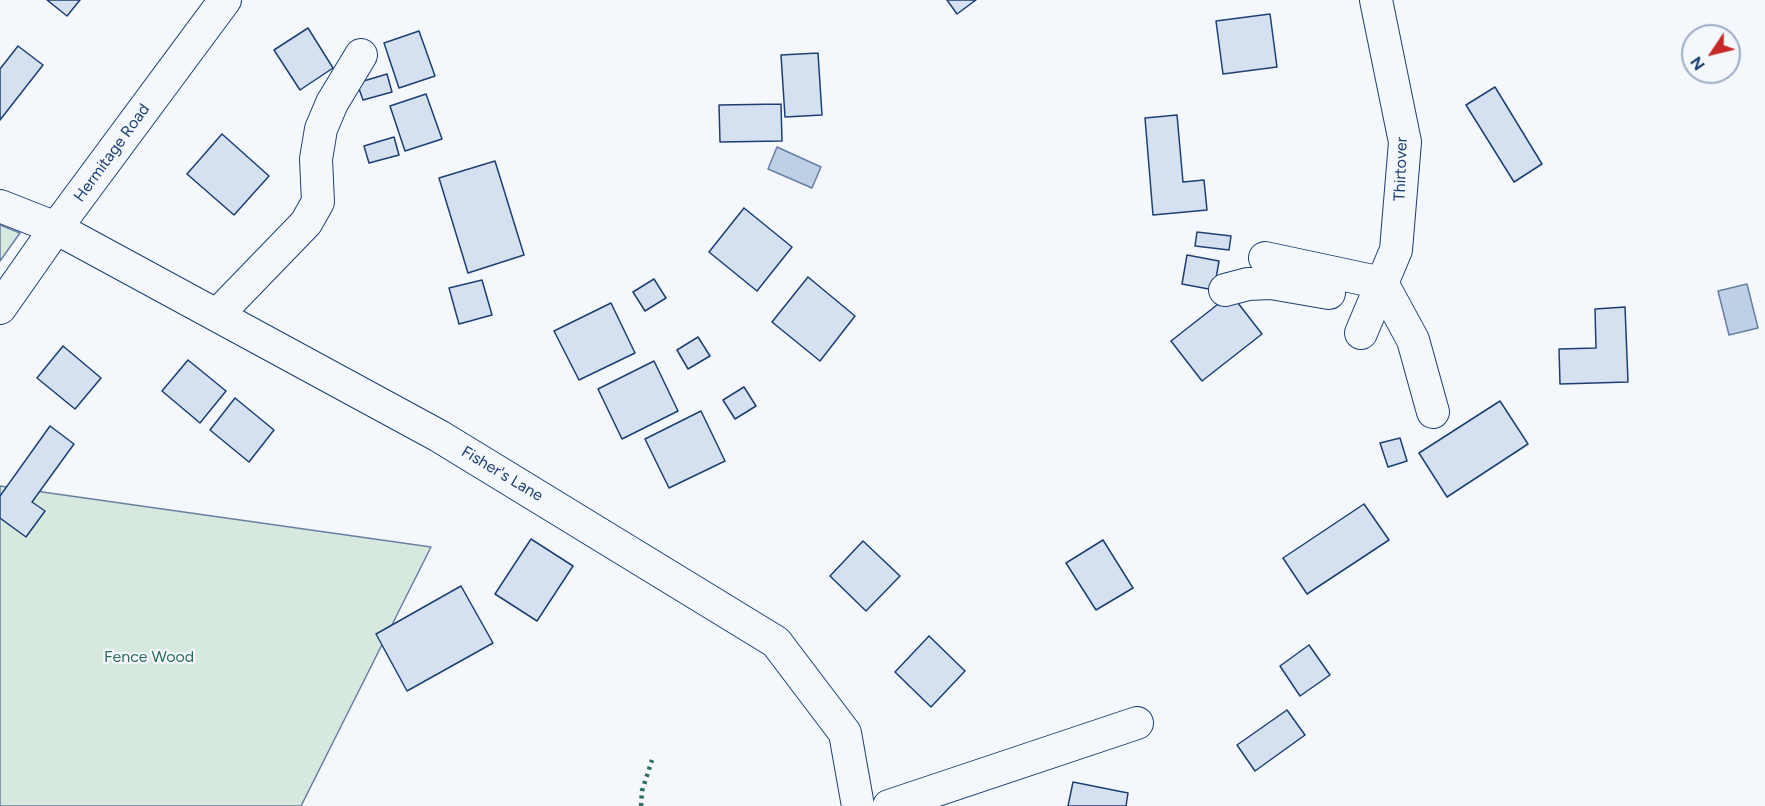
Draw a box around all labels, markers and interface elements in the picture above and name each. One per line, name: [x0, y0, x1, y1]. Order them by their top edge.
north arrow: [1681, 24, 1741, 84]
text: N: [1686, 53, 1709, 74]
street label: Hermitage Road: [70, 100, 154, 206]
street label: Thirtover: [1390, 137, 1412, 201]
street label: Fisher's Lane: [458, 442, 546, 506]
park label: Fence Wood: [104, 647, 194, 667]

